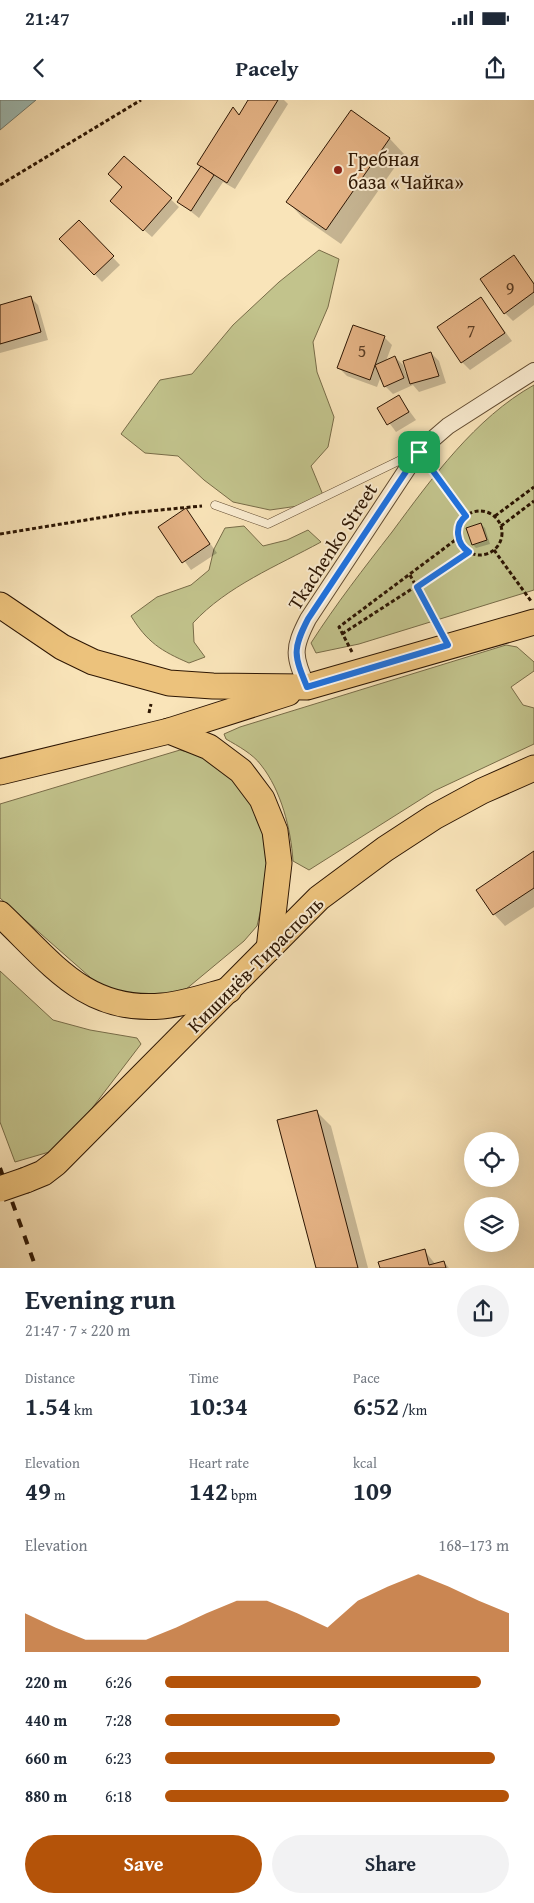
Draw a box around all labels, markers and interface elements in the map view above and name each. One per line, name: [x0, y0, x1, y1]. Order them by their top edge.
text: 21:47: [25, 4, 70, 32]
text: Pacely: [235, 52, 299, 84]
icon: back: [25, 54, 53, 82]
icon: share: [481, 54, 509, 82]
place label: Гребная база «Чайка»: [348, 144, 464, 196]
marker: Гребная база «Чайка»: [332, 164, 344, 176]
house number: 9: [506, 275, 514, 302]
house number: 7: [467, 317, 475, 344]
house number: 5: [358, 337, 366, 364]
pin: [398, 431, 440, 473]
icon: arrive: [405, 438, 433, 466]
street label: Tkachenko Street: [280, 477, 384, 615]
street label: Кишинёв-Тирасполь: [180, 889, 330, 1039]
map controls: [464, 1132, 519, 1252]
button: locate: [464, 1132, 519, 1187]
button: layers: [464, 1197, 519, 1252]
text: Evening run: [25, 1278, 176, 1319]
button: share: [457, 1285, 509, 1337]
text: 21:47 · 7 × 220 m: [25, 1318, 130, 1342]
text: Distance: [25, 1368, 75, 1388]
text: Time: [189, 1368, 219, 1388]
text: Pace: [353, 1368, 380, 1388]
text: 1.54: [25, 1388, 71, 1424]
text: 10:34: [189, 1388, 248, 1424]
text: 6:52: [353, 1388, 399, 1424]
text: km: [71, 1400, 93, 1420]
text: /km: [399, 1400, 427, 1420]
text: Elevation: [25, 1453, 80, 1473]
text: Heart rate: [189, 1453, 249, 1473]
text: kcal: [353, 1453, 377, 1473]
text: 49: [25, 1473, 51, 1509]
text: 142: [189, 1473, 228, 1509]
text: 109: [353, 1473, 392, 1509]
text: m: [51, 1485, 65, 1505]
text: bpm: [228, 1485, 257, 1505]
text: Elevation: [25, 1533, 88, 1557]
text: 168–173 m: [439, 1533, 509, 1557]
text: 220 m: [25, 1670, 67, 1694]
text: 6:26: [105, 1670, 132, 1694]
text: 440 m: [25, 1708, 67, 1732]
text: 7:28: [105, 1708, 132, 1732]
text: 660 m: [25, 1746, 67, 1770]
text: 6:23: [105, 1746, 132, 1770]
text: 880 m: [25, 1784, 67, 1808]
text: 6:18: [105, 1784, 132, 1808]
button: Save: [25, 1835, 262, 1893]
button: Share: [272, 1835, 509, 1893]

